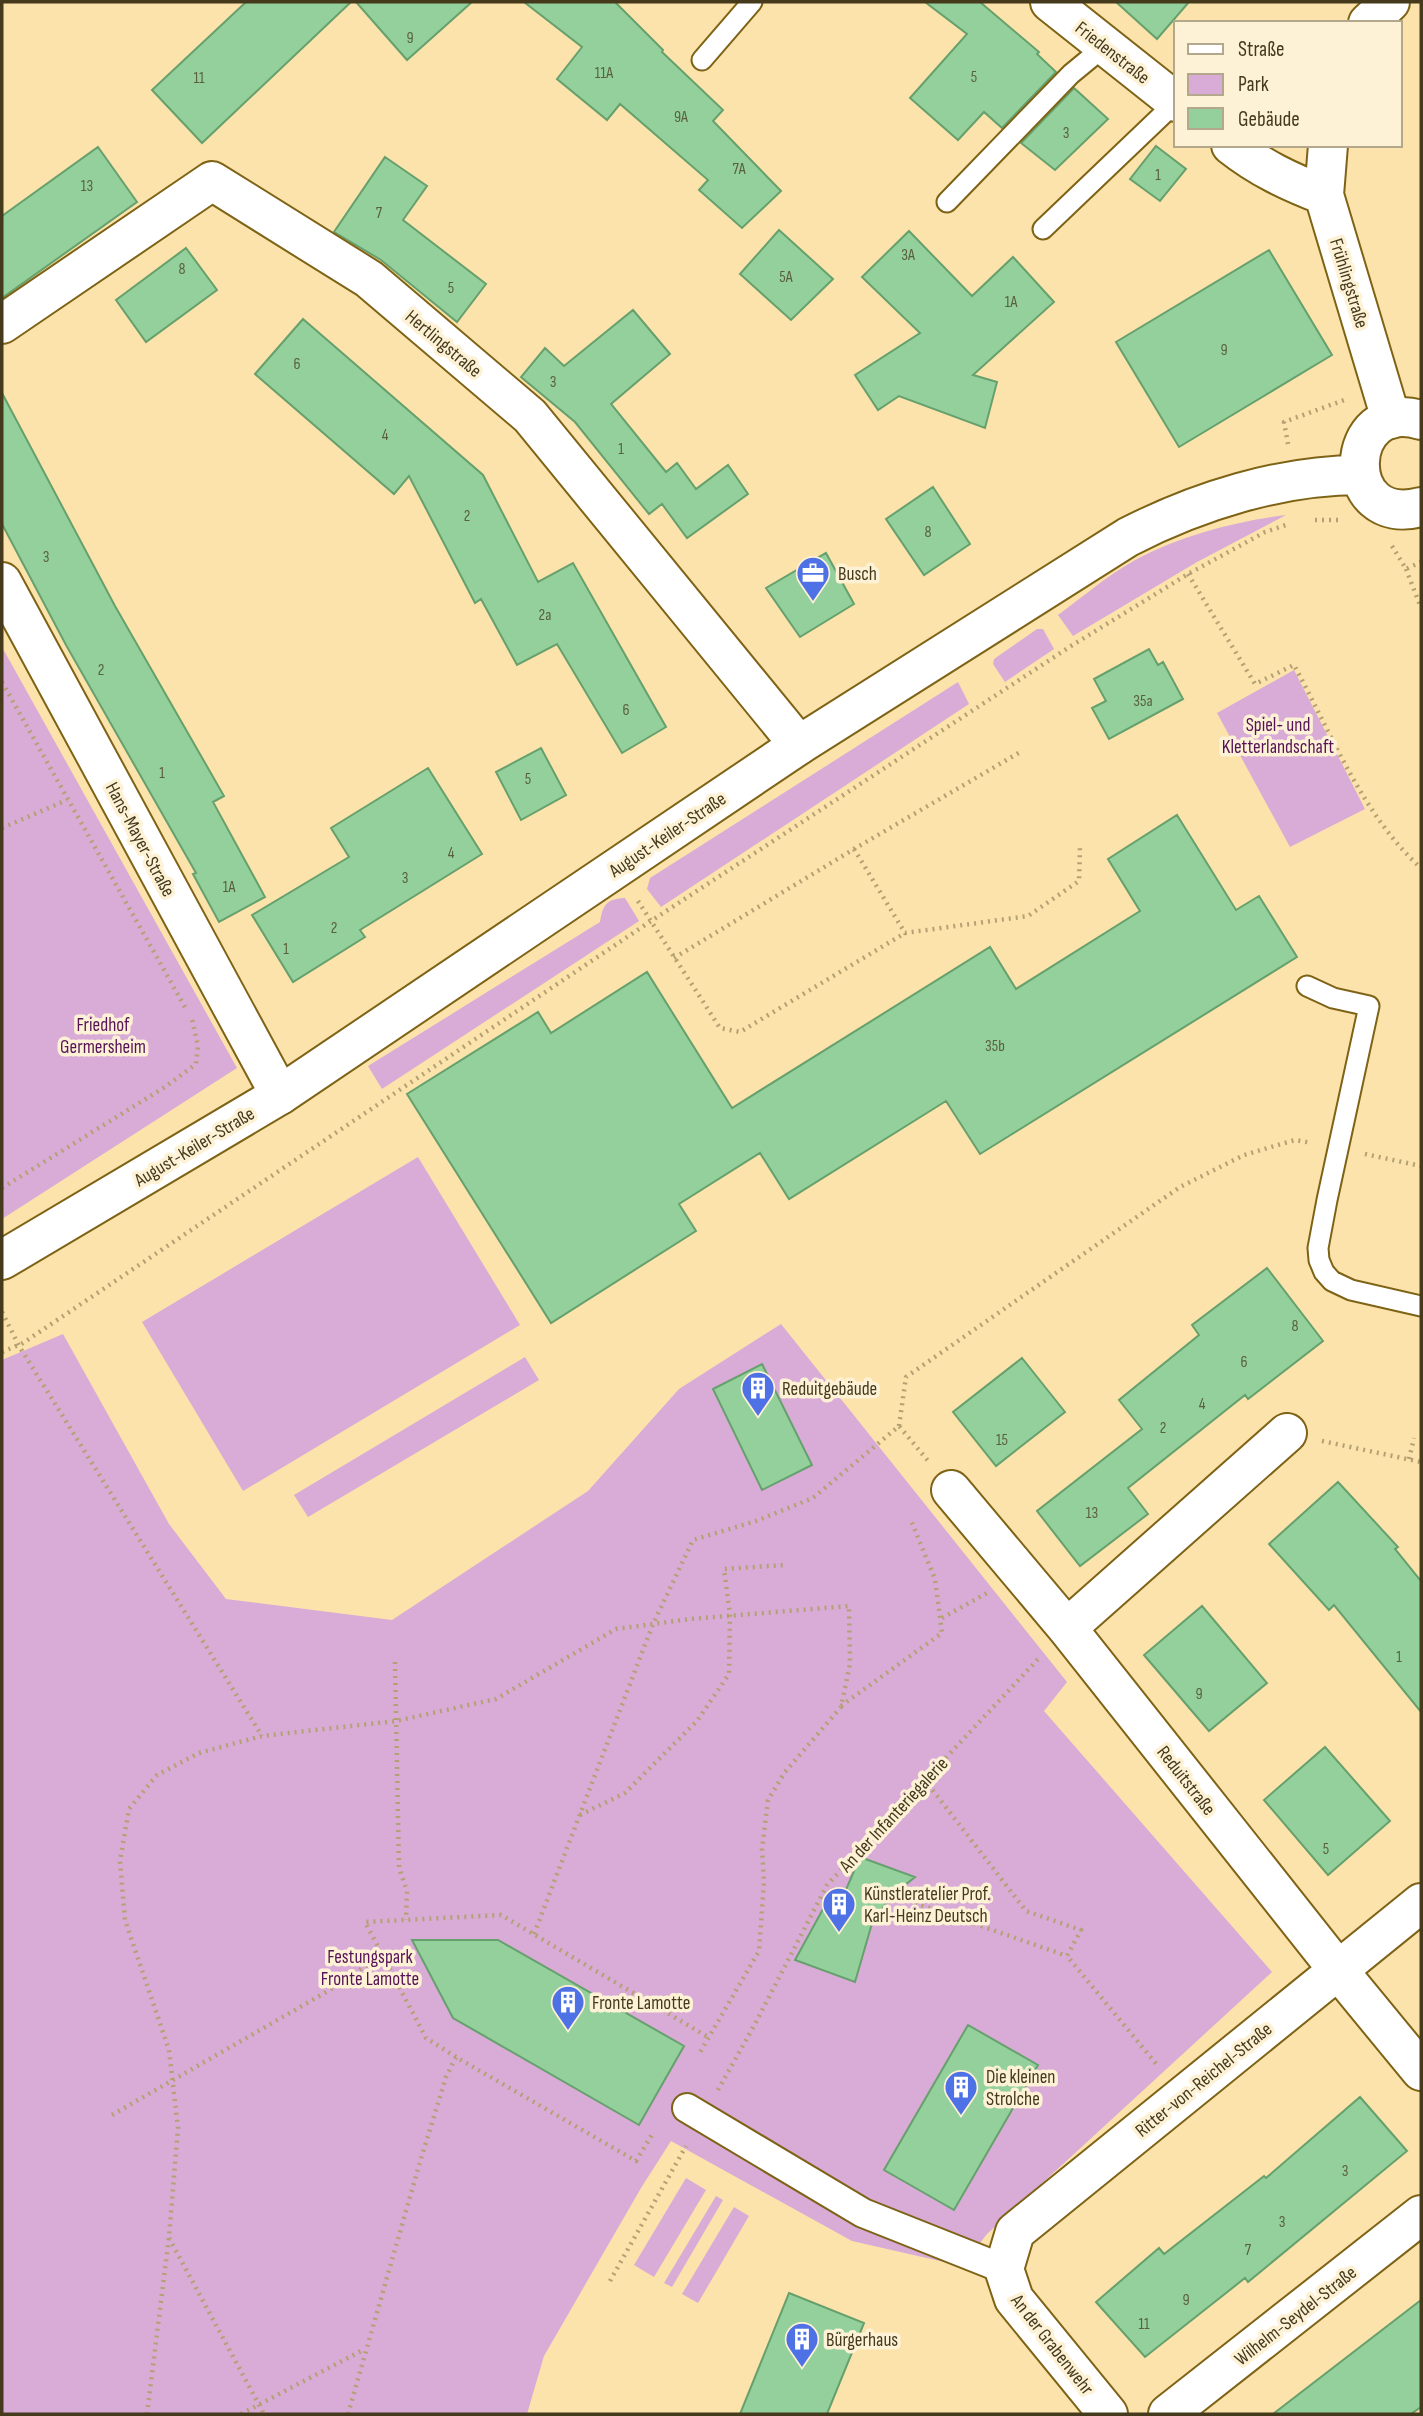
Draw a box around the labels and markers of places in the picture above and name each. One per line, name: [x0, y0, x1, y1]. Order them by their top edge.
office icon: Busch: [794, 554, 832, 603]
place label: Busch: [838, 563, 877, 586]
building icon: Reduitgebäude: [739, 1369, 777, 1418]
place label: Reduitgebäude: [782, 1378, 877, 1401]
place label: Künstleratelier Prof. Karl-Heinz Deutsch: [864, 1883, 991, 1928]
building icon: Künstleratelier Prof. Karl-Heinz Deutsch: [820, 1885, 858, 1934]
building icon: Fronte Lamotte: [549, 1983, 587, 2032]
place label: Fronte Lamotte: [592, 1992, 690, 2015]
place label: Die kleinen Strolche: [986, 2066, 1055, 2111]
building icon: Die kleinen Strolche: [942, 2068, 980, 2117]
building icon: Bürgerhaus: [783, 2320, 821, 2369]
place label: Bürgerhaus: [826, 2329, 898, 2352]

